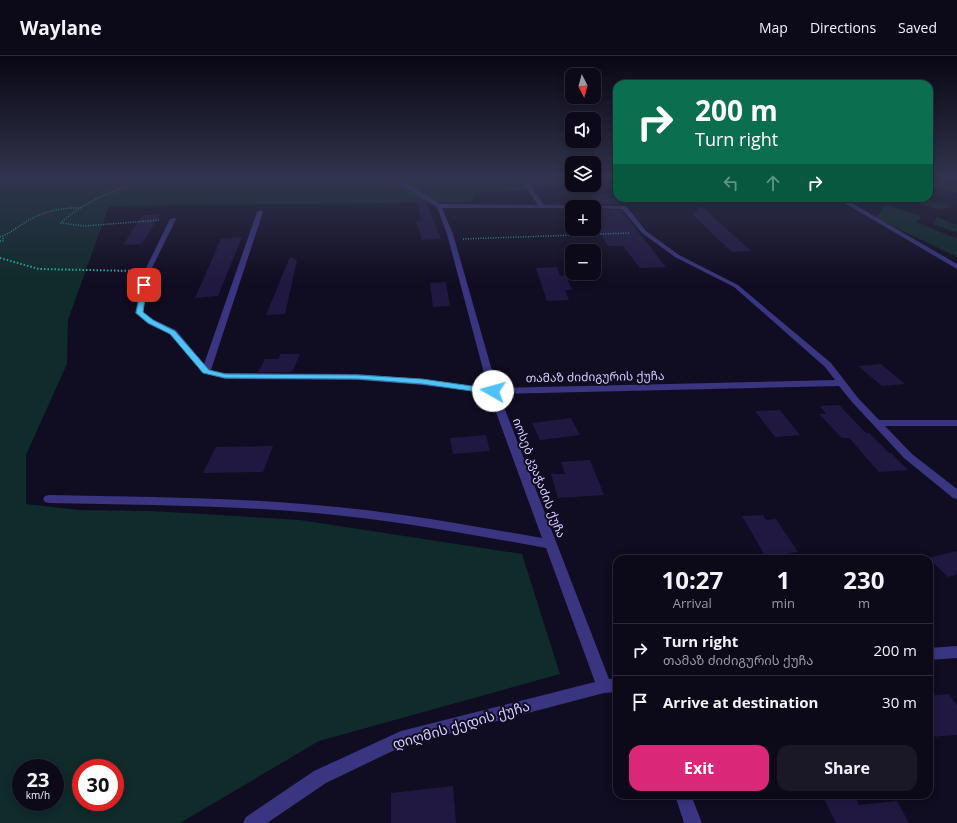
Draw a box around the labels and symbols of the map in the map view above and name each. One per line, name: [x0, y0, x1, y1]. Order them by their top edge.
north arrow: [565, 68, 601, 104]
pin: [127, 268, 161, 302]
street label: თამაზ ძიძიგურის ქუჩა: [525, 367, 665, 386]
position arrow: [472, 370, 514, 412]
street label: იოსებ კვაჭაძის ქუჩა: [509, 415, 570, 540]
street label: დიღმის ქედის ქუჩა: [390, 696, 532, 753]
speed limit sign: 30: [72, 759, 124, 811]

